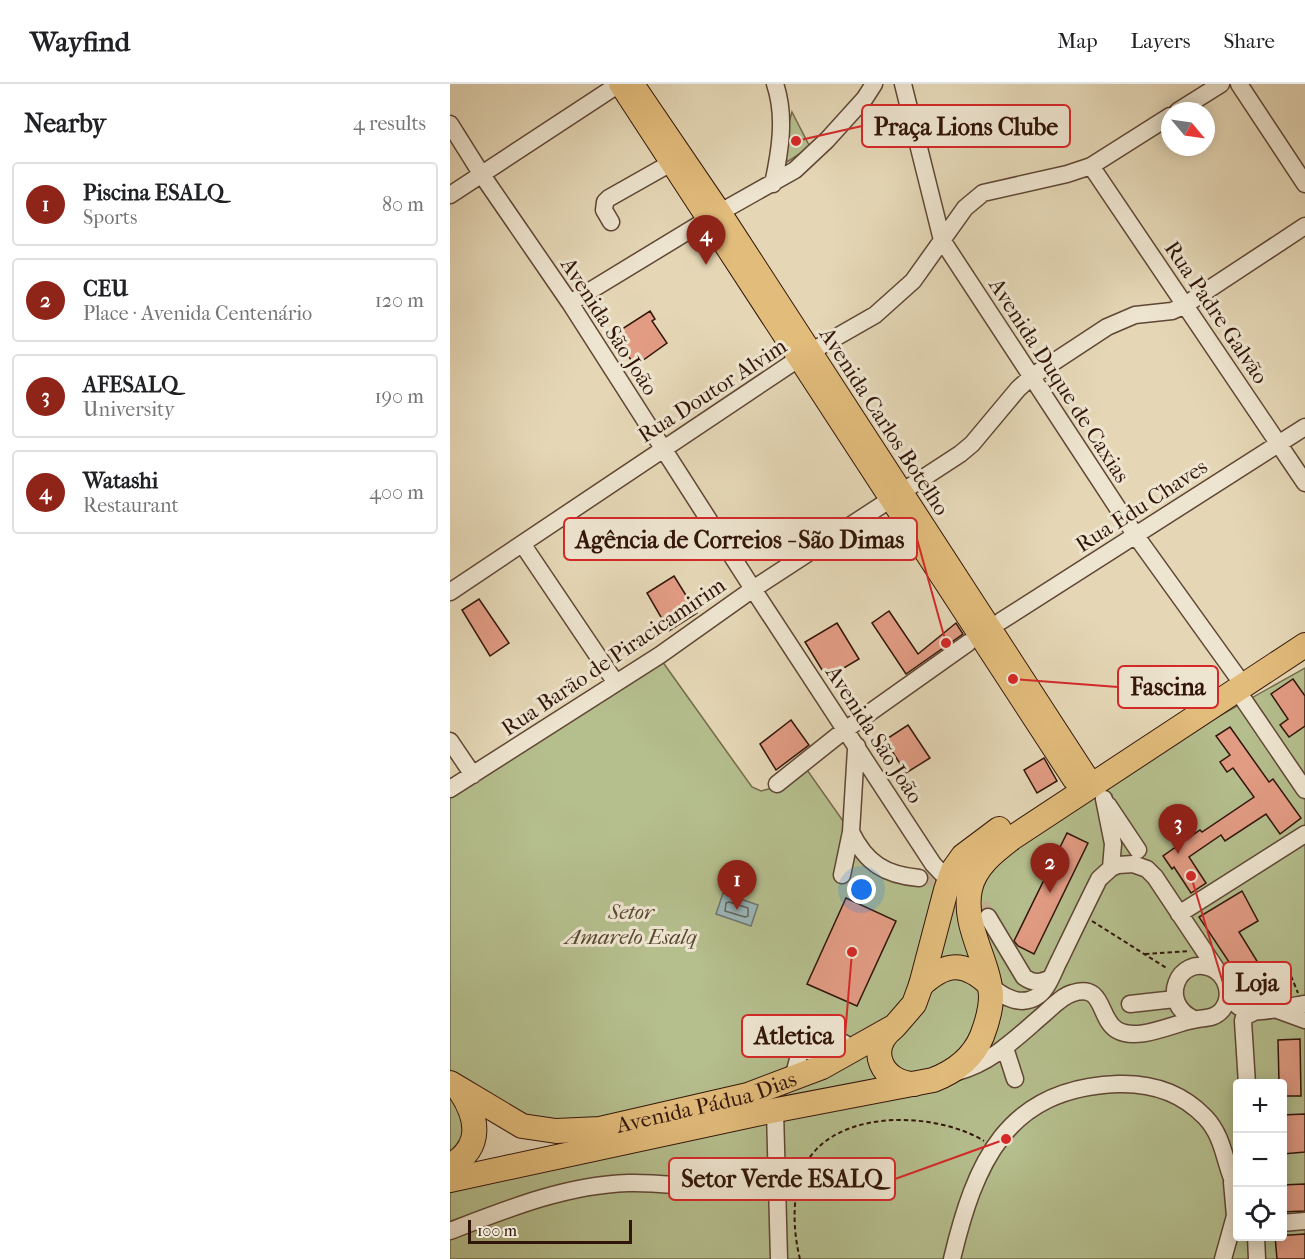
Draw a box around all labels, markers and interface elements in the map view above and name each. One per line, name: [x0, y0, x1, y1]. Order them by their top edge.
text: Wayfind: [30, 25, 130, 58]
text: Map: [1057, 29, 1098, 53]
text: Layers: [1131, 29, 1190, 53]
text: Share: [1223, 29, 1275, 53]
north arrow: [1161, 102, 1215, 156]
callout: Praça Lions Clube: [862, 105, 1070, 147]
text: Nearby: [24, 108, 106, 139]
text: 4 results: [353, 112, 426, 135]
text: Praça Lions Clube: [874, 113, 1058, 142]
text: Piscina ESALQ: [83, 180, 224, 206]
text: 1: [42, 193, 49, 216]
text: 80 m: [382, 193, 424, 216]
text: Sports: [83, 206, 137, 229]
pin: 4: [686, 216, 726, 265]
street label: Rua Padre Galvão: [1159, 236, 1274, 389]
street label: Avenida São João: [554, 252, 663, 400]
street label: Avenida Duque de Caxias: [983, 273, 1135, 488]
text: CEU: [83, 276, 128, 302]
text: 2: [40, 289, 51, 312]
text: 120 m: [375, 289, 424, 312]
text: Place · Avenida Centenário: [83, 302, 312, 325]
street label: Avenida Carlos Botelho: [813, 322, 955, 520]
street label: Rua Doutor Alvim: [633, 333, 792, 449]
text: AFESALQ: [83, 372, 178, 398]
text: 3: [41, 385, 50, 408]
text: 190 m: [374, 385, 424, 408]
text: University: [83, 398, 175, 421]
street label: Rua Edu Chaves: [1071, 454, 1212, 558]
text: Watashi: [83, 468, 158, 494]
text: 4: [40, 481, 51, 504]
text: 400 m: [369, 481, 424, 504]
text: Restaurant: [83, 494, 179, 517]
callout: Agência de Correios - São Dimas: [564, 518, 917, 560]
text: Agência de Correios - São Dimas: [574, 526, 905, 554]
street label: Rua Barão de Piracicamirim: [497, 572, 731, 742]
street label: Avenida São João: [819, 660, 928, 808]
callout: Fascina: [1118, 666, 1218, 708]
text: Fascina: [1129, 673, 1207, 701]
pin: 3: [1158, 804, 1198, 854]
pin: 2: [1030, 844, 1070, 893]
pin: 1: [718, 860, 756, 910]
your location: [847, 875, 876, 904]
park label: Setor Amarelo Esalq: [562, 899, 697, 950]
callout: Loja: [1223, 962, 1291, 1004]
text: Loja: [1235, 969, 1280, 997]
callout: Atletica: [742, 1015, 845, 1057]
text: Atletica: [752, 1022, 835, 1050]
street label: Avenida Pádua Dias: [613, 1066, 800, 1139]
map controls: [1233, 1079, 1287, 1241]
button: +: [1233, 1079, 1287, 1133]
button: −: [1233, 1133, 1287, 1187]
callout: Setor Verde ESALQ: [669, 1158, 895, 1200]
text: Setor Verde ESALQ: [681, 1165, 891, 1193]
button: locate: [1233, 1187, 1287, 1241]
scale bar: [468, 1217, 632, 1244]
text: 100 m: [477, 1221, 517, 1240]

